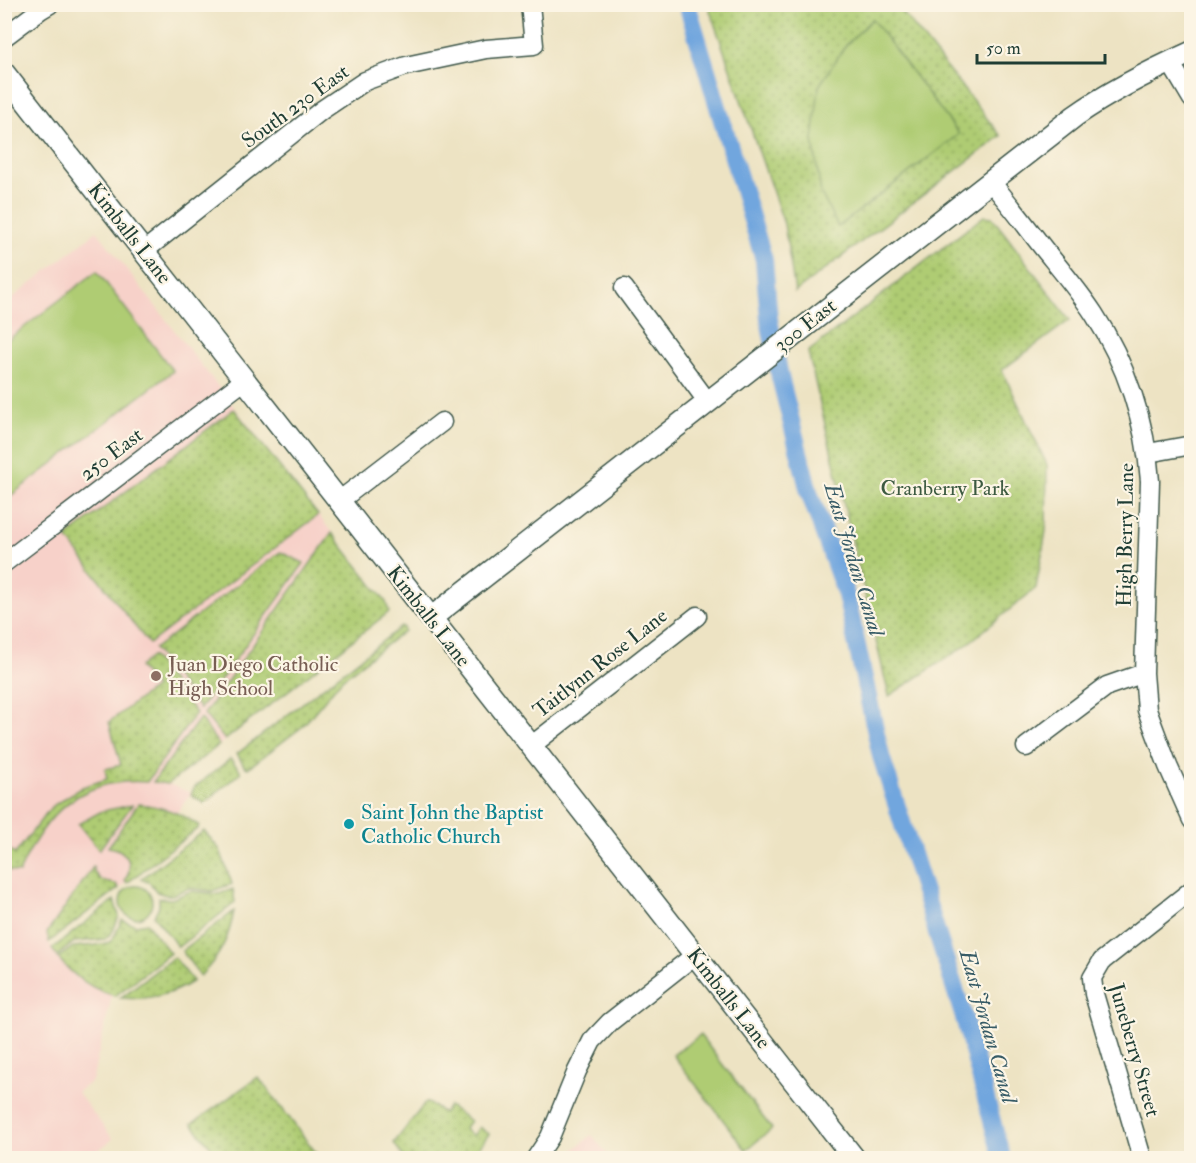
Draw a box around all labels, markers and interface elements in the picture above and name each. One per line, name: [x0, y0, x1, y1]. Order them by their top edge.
scale bar: [977, 27, 1104, 65]
text: 50 m: [986, 37, 1021, 60]
street label: South 230 East: [236, 58, 355, 154]
street label: Kimballs Lane: [82, 177, 178, 290]
street label: 300 East: [769, 293, 842, 358]
street label: 250 East: [74, 422, 149, 487]
street label: High Berry Lane: [1111, 463, 1140, 607]
park label: Cranberry Park: [881, 475, 1009, 502]
water label: East Jordan Canal: [817, 477, 891, 641]
street label: Kimballs Lane: [381, 560, 477, 673]
street label: Taitlynn Rose Lane: [528, 602, 673, 724]
place label: Juan Diego Catholic High School: [167, 651, 339, 702]
marker: Juan Diego Catholic High School: [149, 669, 163, 683]
place label: Saint John the Baptist Catholic Church: [361, 799, 544, 850]
marker: Saint John the Baptist Catholic Church: [342, 817, 356, 831]
street label: Kimballs Lane: [681, 942, 777, 1055]
water label: East Jordan Canal: [952, 944, 1024, 1108]
street label: Juneberry Street: [1102, 979, 1167, 1120]

